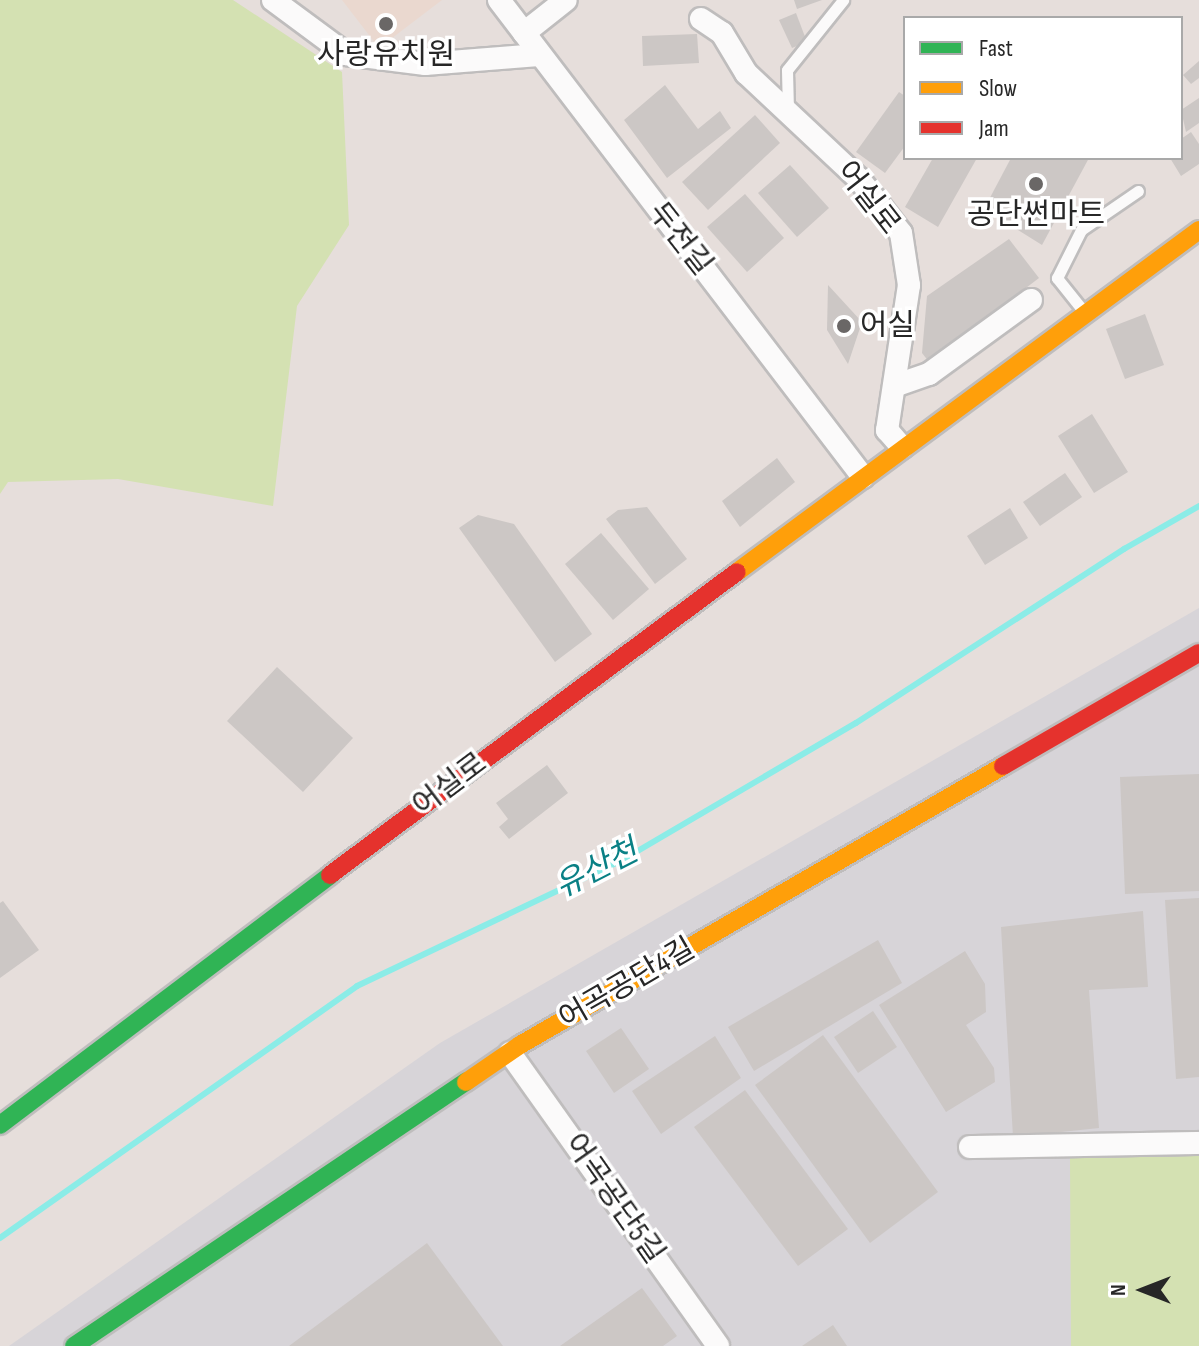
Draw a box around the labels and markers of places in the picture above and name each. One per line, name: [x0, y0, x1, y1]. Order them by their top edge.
marker: 사랑유치원: [377, 15, 395, 33]
place label: 사랑유치원: [317, 37, 455, 73]
marker: 공단썬마트: [1027, 175, 1045, 193]
place label: 공단썬마트: [967, 197, 1105, 233]
place label: 어실: [860, 308, 915, 344]
marker: 어실: [835, 317, 853, 335]

